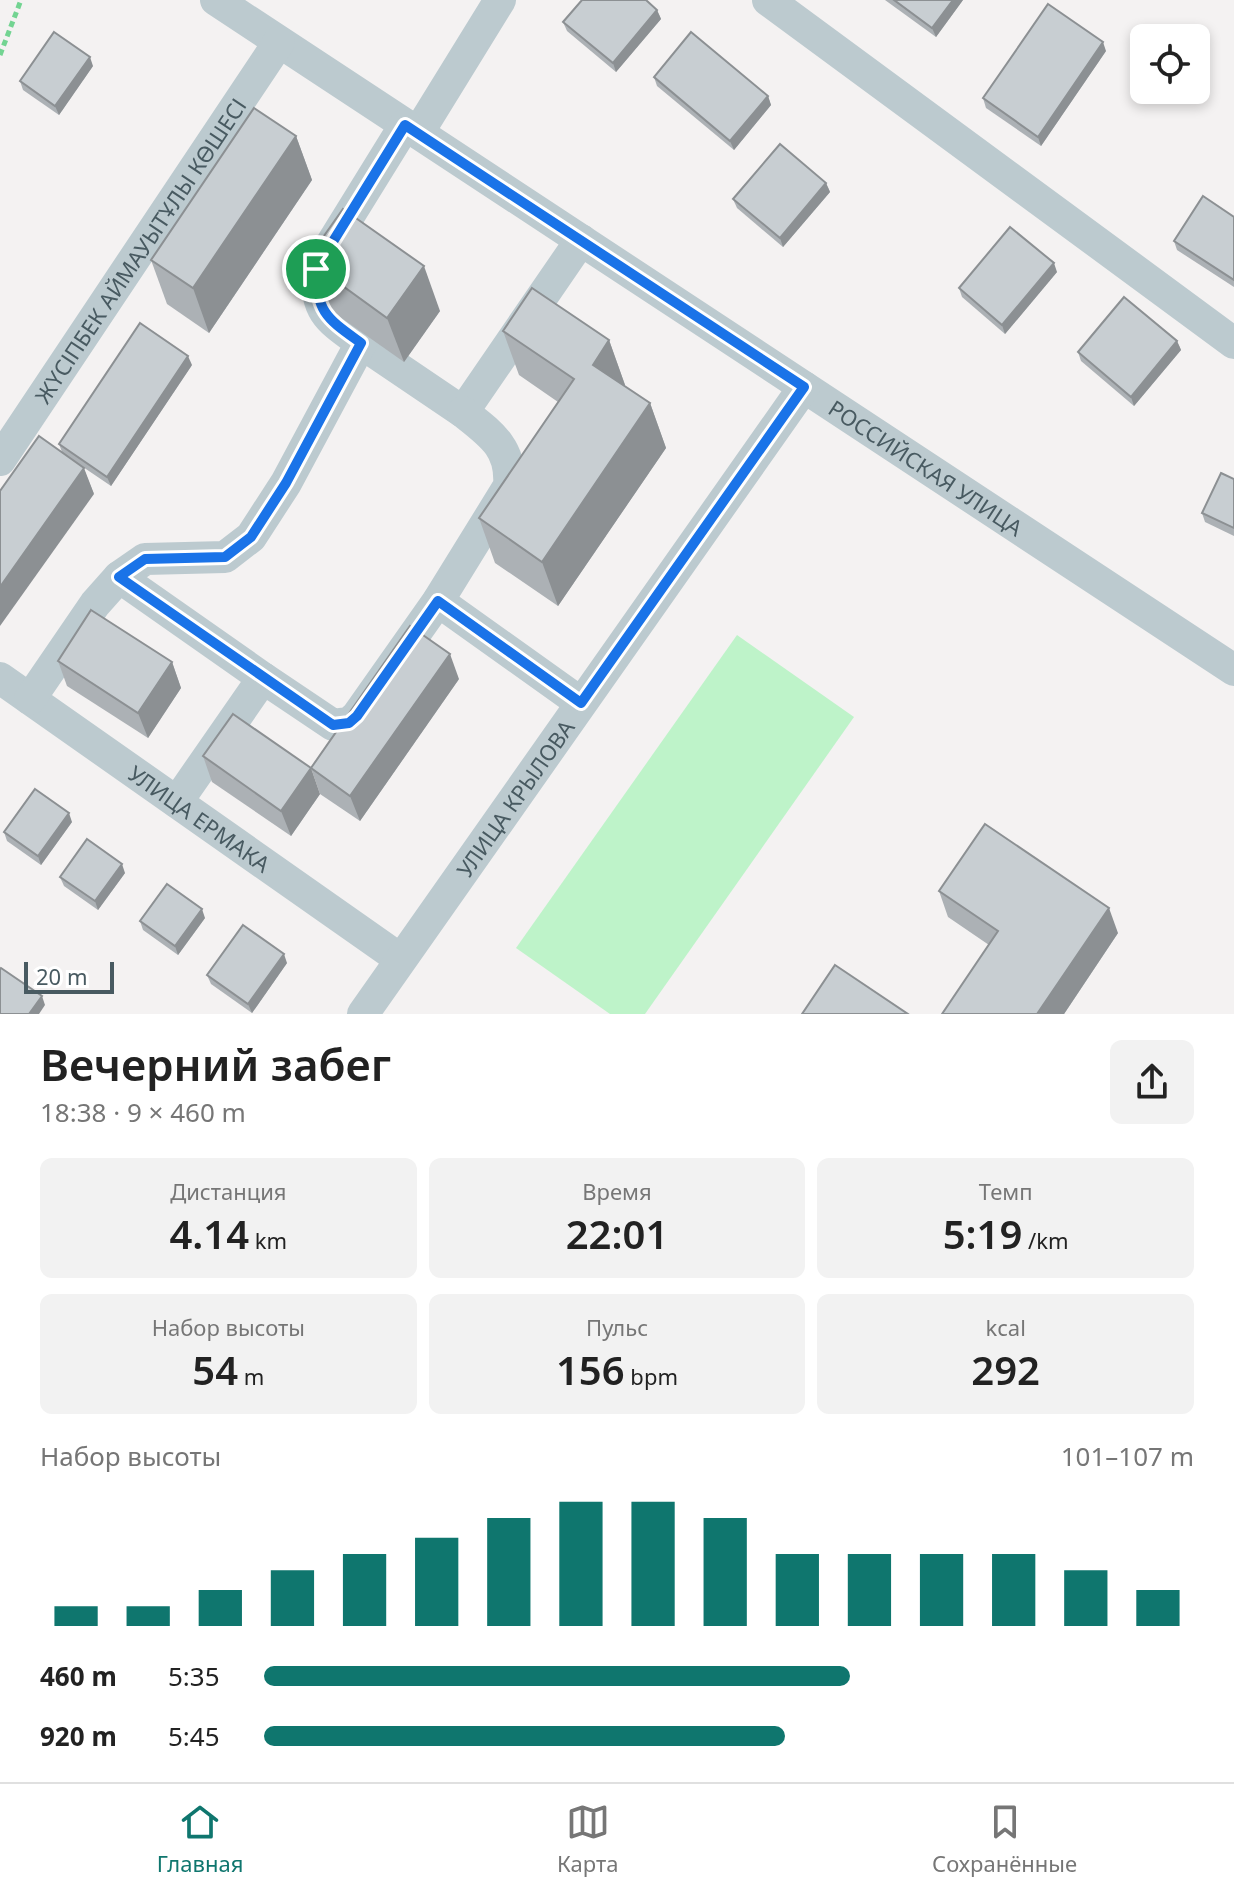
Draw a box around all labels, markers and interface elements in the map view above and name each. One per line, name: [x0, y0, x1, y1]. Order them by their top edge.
map controls: [1130, 24, 1210, 104]
button: locate: [1130, 24, 1210, 104]
street label: ЖҮСІПБЕК АЙМАУЫТҰЛЫ КӨШЕСІ: [27, 92, 253, 409]
pin: [282, 235, 350, 303]
icon: arrive: [294, 247, 338, 291]
street label: РОССИЙСКАЯ УЛИЦА: [823, 392, 1030, 543]
street label: УЛИЦА КРЫЛОВА: [449, 713, 581, 883]
street label: УЛИЦА ЕРМАКА: [123, 758, 277, 879]
scale bar: [24, 958, 114, 994]
text: 20 m: [36, 961, 87, 991]
text: Вечерний забег: [40, 1034, 391, 1094]
button: share: [1110, 1040, 1194, 1124]
text: 18:38 · 9 × 460 m: [40, 1094, 246, 1130]
text: Дистанция: [170, 1176, 287, 1206]
text: Время: [582, 1176, 652, 1206]
text: Темп: [979, 1176, 1033, 1206]
text: 4.14: [169, 1206, 249, 1261]
text: 22:01: [566, 1206, 668, 1261]
text: 5:19: [943, 1206, 1022, 1261]
text: km: [249, 1225, 287, 1255]
text: /km: [1022, 1225, 1069, 1255]
text: Набор высоты: [152, 1312, 305, 1342]
text: Пульс: [586, 1312, 648, 1342]
text: kcal: [985, 1312, 1026, 1342]
text: 54: [192, 1342, 238, 1397]
text: 156: [556, 1342, 625, 1397]
text: 292: [971, 1342, 1040, 1397]
text: m: [238, 1361, 264, 1391]
text: bpm: [625, 1361, 678, 1391]
text: Набор высоты: [40, 1438, 221, 1474]
text: 101–107 m: [1061, 1438, 1194, 1474]
text: 460 m: [40, 1658, 117, 1694]
text: 5:35: [168, 1658, 220, 1694]
text: 920 m: [40, 1718, 117, 1754]
text: 5:45: [168, 1718, 220, 1754]
tab: Главная: [157, 1800, 243, 1878]
tab: Карта: [557, 1800, 618, 1878]
tab: Сохранённые: [932, 1800, 1077, 1878]

